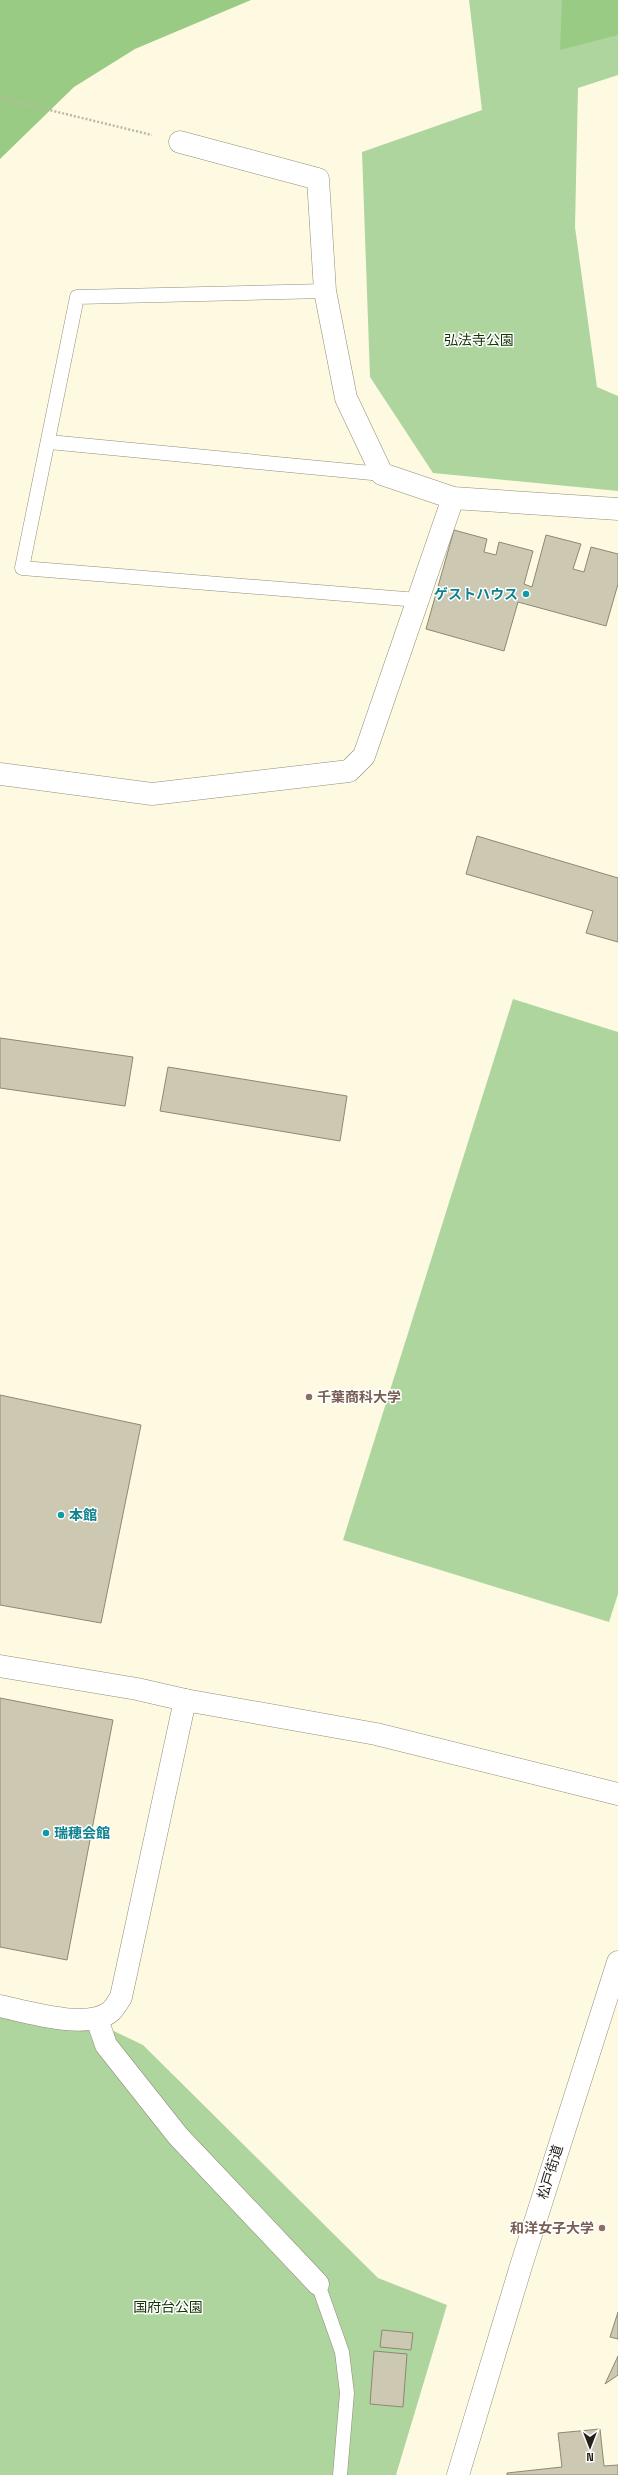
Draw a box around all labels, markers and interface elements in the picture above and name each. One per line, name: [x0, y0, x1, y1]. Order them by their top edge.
park label: 弘法寺公園: [444, 331, 514, 349]
place label: ゲストハウス: [434, 585, 518, 603]
marker: ゲストハウス: [521, 589, 531, 599]
place label: 千葉商科大学: [317, 1388, 401, 1406]
marker: 千葉商科大学: [304, 1392, 314, 1402]
place label: 本館: [69, 1506, 97, 1524]
marker: 本館: [56, 1510, 66, 1520]
place label: 瑞穂会館: [54, 1824, 110, 1842]
marker: 瑞穂会館: [41, 1828, 51, 1838]
street label: 松戸街道: [533, 2143, 567, 2201]
place label: 和洋女子大学: [510, 2219, 594, 2237]
marker: 和洋女子大学: [597, 2223, 607, 2233]
park label: 国府台公園: [133, 2298, 203, 2316]
north arrow: [570, 2427, 610, 2467]
text: N: [586, 2450, 594, 2464]

